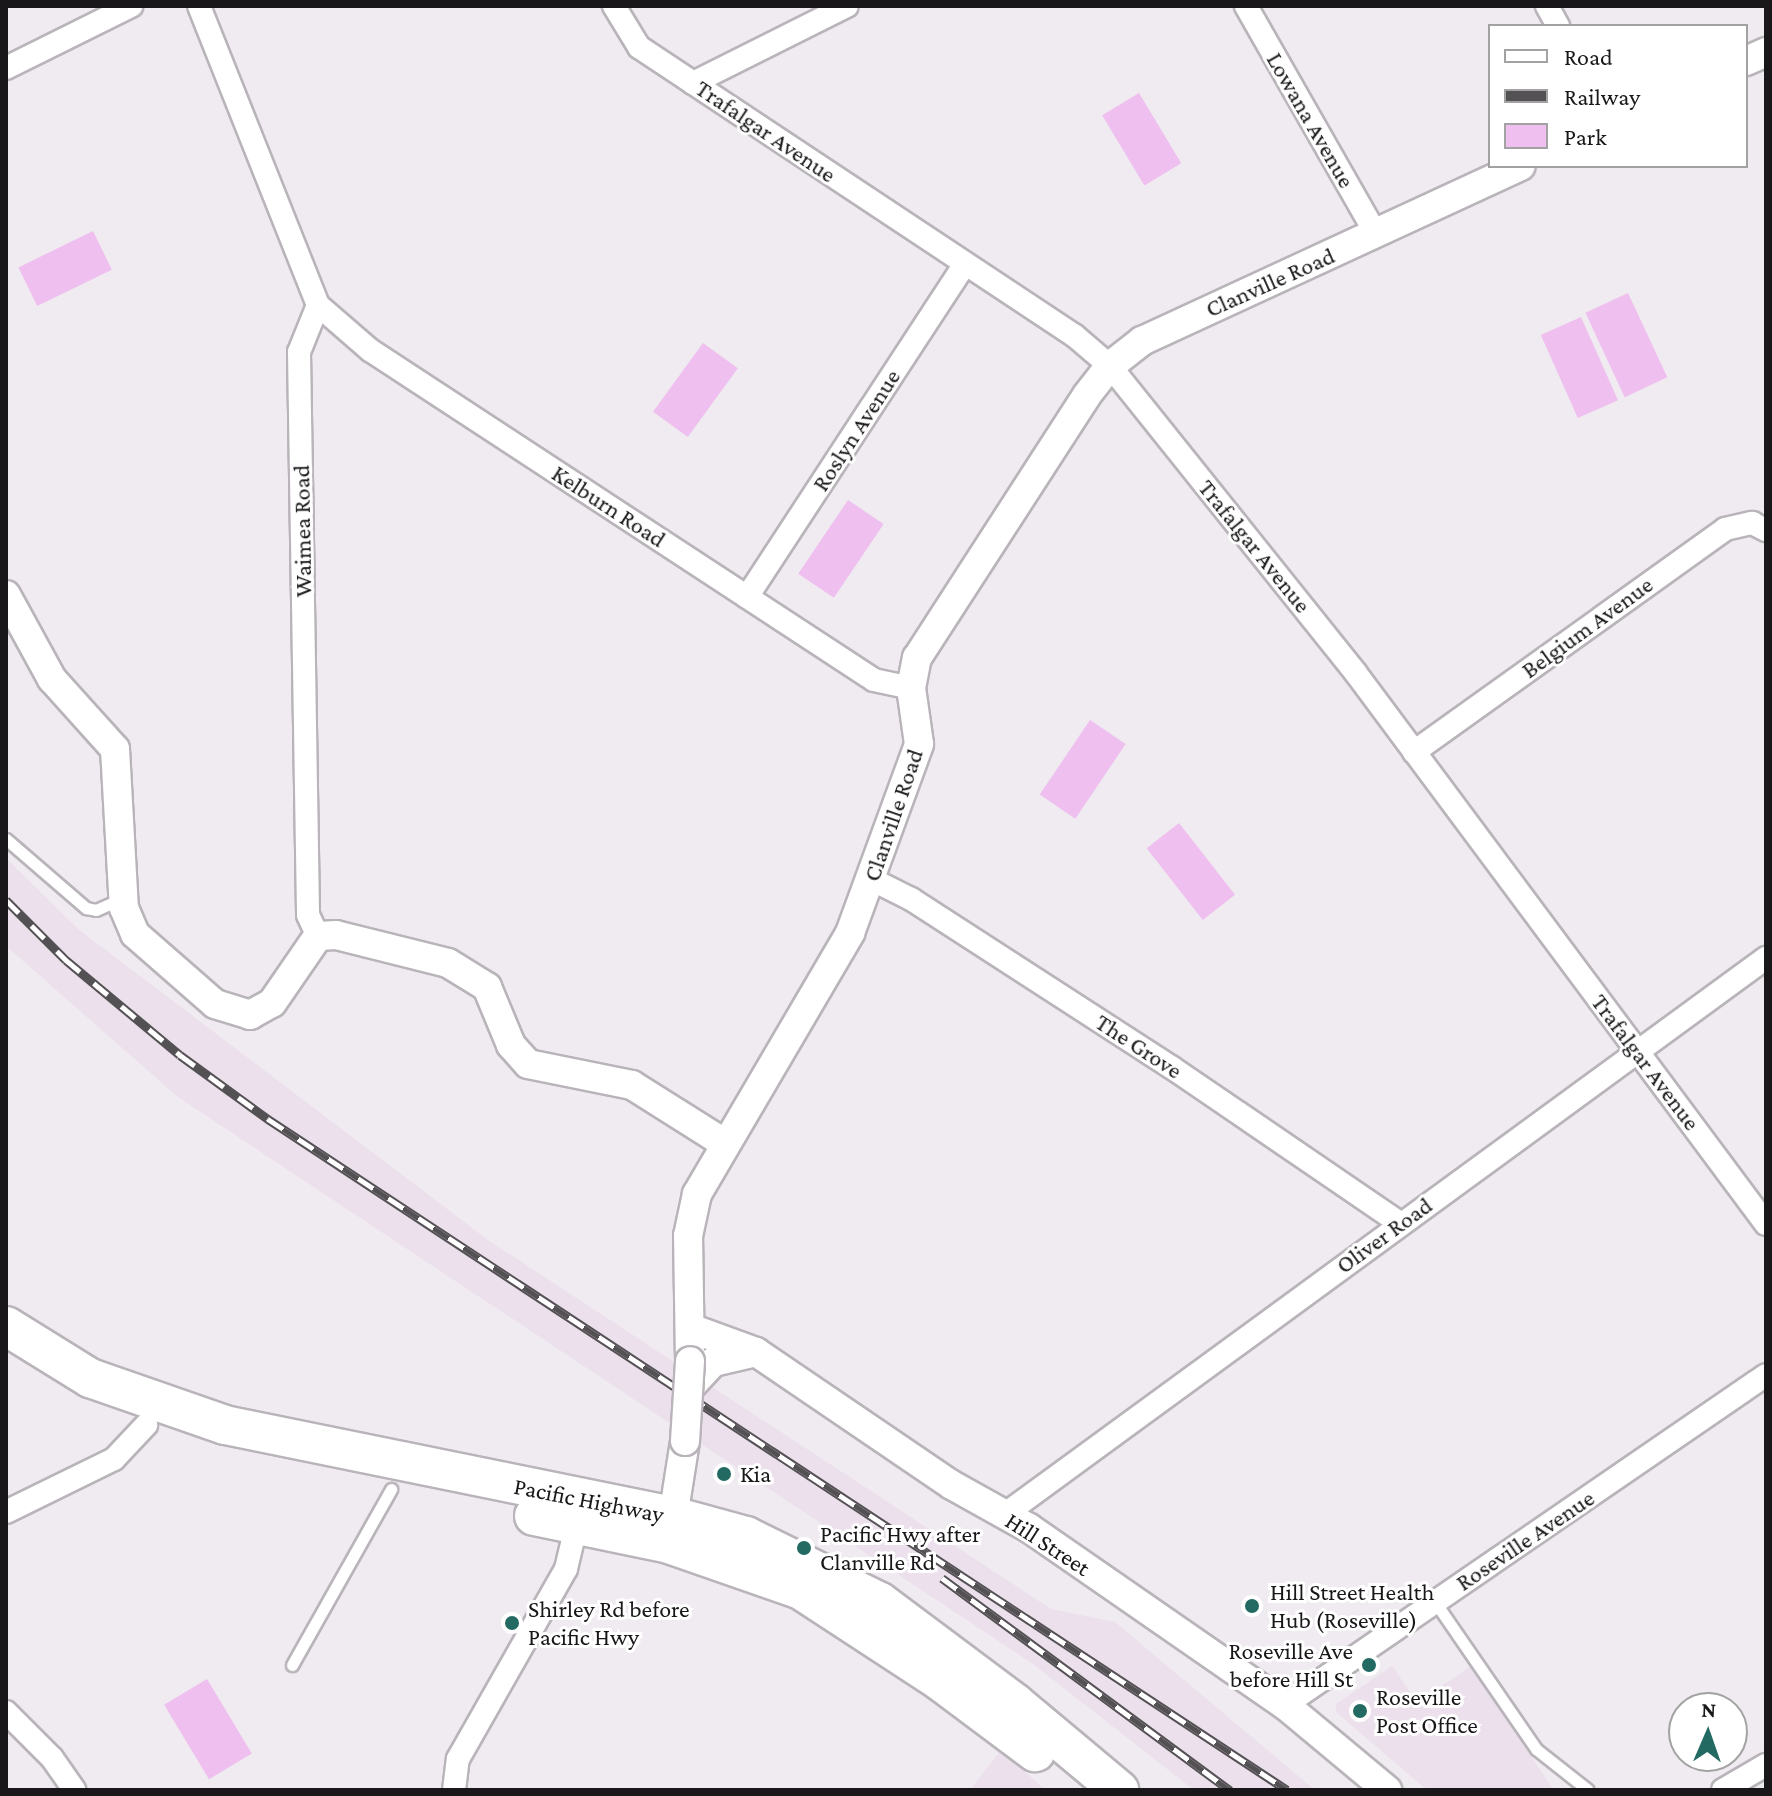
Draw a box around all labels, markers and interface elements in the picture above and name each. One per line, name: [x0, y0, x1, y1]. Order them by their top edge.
legend: [1488, 24, 1748, 168]
text: Road: [1564, 43, 1613, 70]
street label: Lowana Avenue: [1261, 47, 1361, 193]
street label: Trafalgar Avenue: [690, 73, 842, 189]
text: Railway: [1564, 83, 1640, 110]
text: Park: [1564, 123, 1607, 150]
street label: Clanville Road: [1201, 241, 1339, 323]
street label: Roslyn Avenue: [806, 364, 906, 496]
street label: Kelburn Road: [547, 459, 671, 553]
street label: Waimea Road: [286, 465, 318, 597]
street label: Trafalgar Avenue: [1193, 474, 1317, 618]
street label: Belgium Avenue: [1516, 570, 1658, 684]
street label: Clanville Road: [857, 745, 929, 885]
street label: Trafalgar Avenue: [1585, 988, 1707, 1136]
street label: The Grove: [1090, 1007, 1188, 1085]
street label: Oliver Road: [1330, 1191, 1438, 1279]
place label: Kia: [740, 1460, 771, 1488]
marker: Kia: [715, 1465, 733, 1483]
street label: Pacific Highway: [511, 1471, 667, 1529]
street label: Roseville Avenue: [1450, 1483, 1600, 1597]
street label: Hill Street: [1000, 1506, 1096, 1582]
place label: Pacific Hwy after Clanville Rd: [820, 1520, 981, 1576]
marker: Pacific Hwy after Clanville Rd: [795, 1539, 813, 1557]
place label: Hill Street Health Hub (Roseville): [1270, 1578, 1434, 1634]
place label: Shirley Rd before Pacific Hwy: [528, 1595, 690, 1651]
marker: Hill Street Health Hub (Roseville): [1241, 1595, 1263, 1617]
marker: Shirley Rd before Pacific Hwy: [503, 1614, 521, 1632]
place label: Roseville Ave before Hill St: [1229, 1637, 1353, 1693]
marker: Roseville Ave before Hill St: [1360, 1656, 1378, 1674]
place label: Roseville Post Office: [1376, 1683, 1478, 1739]
north arrow: [1668, 1692, 1748, 1772]
text: N: [1701, 1697, 1717, 1722]
marker: Roseville Post Office: [1351, 1702, 1369, 1720]

